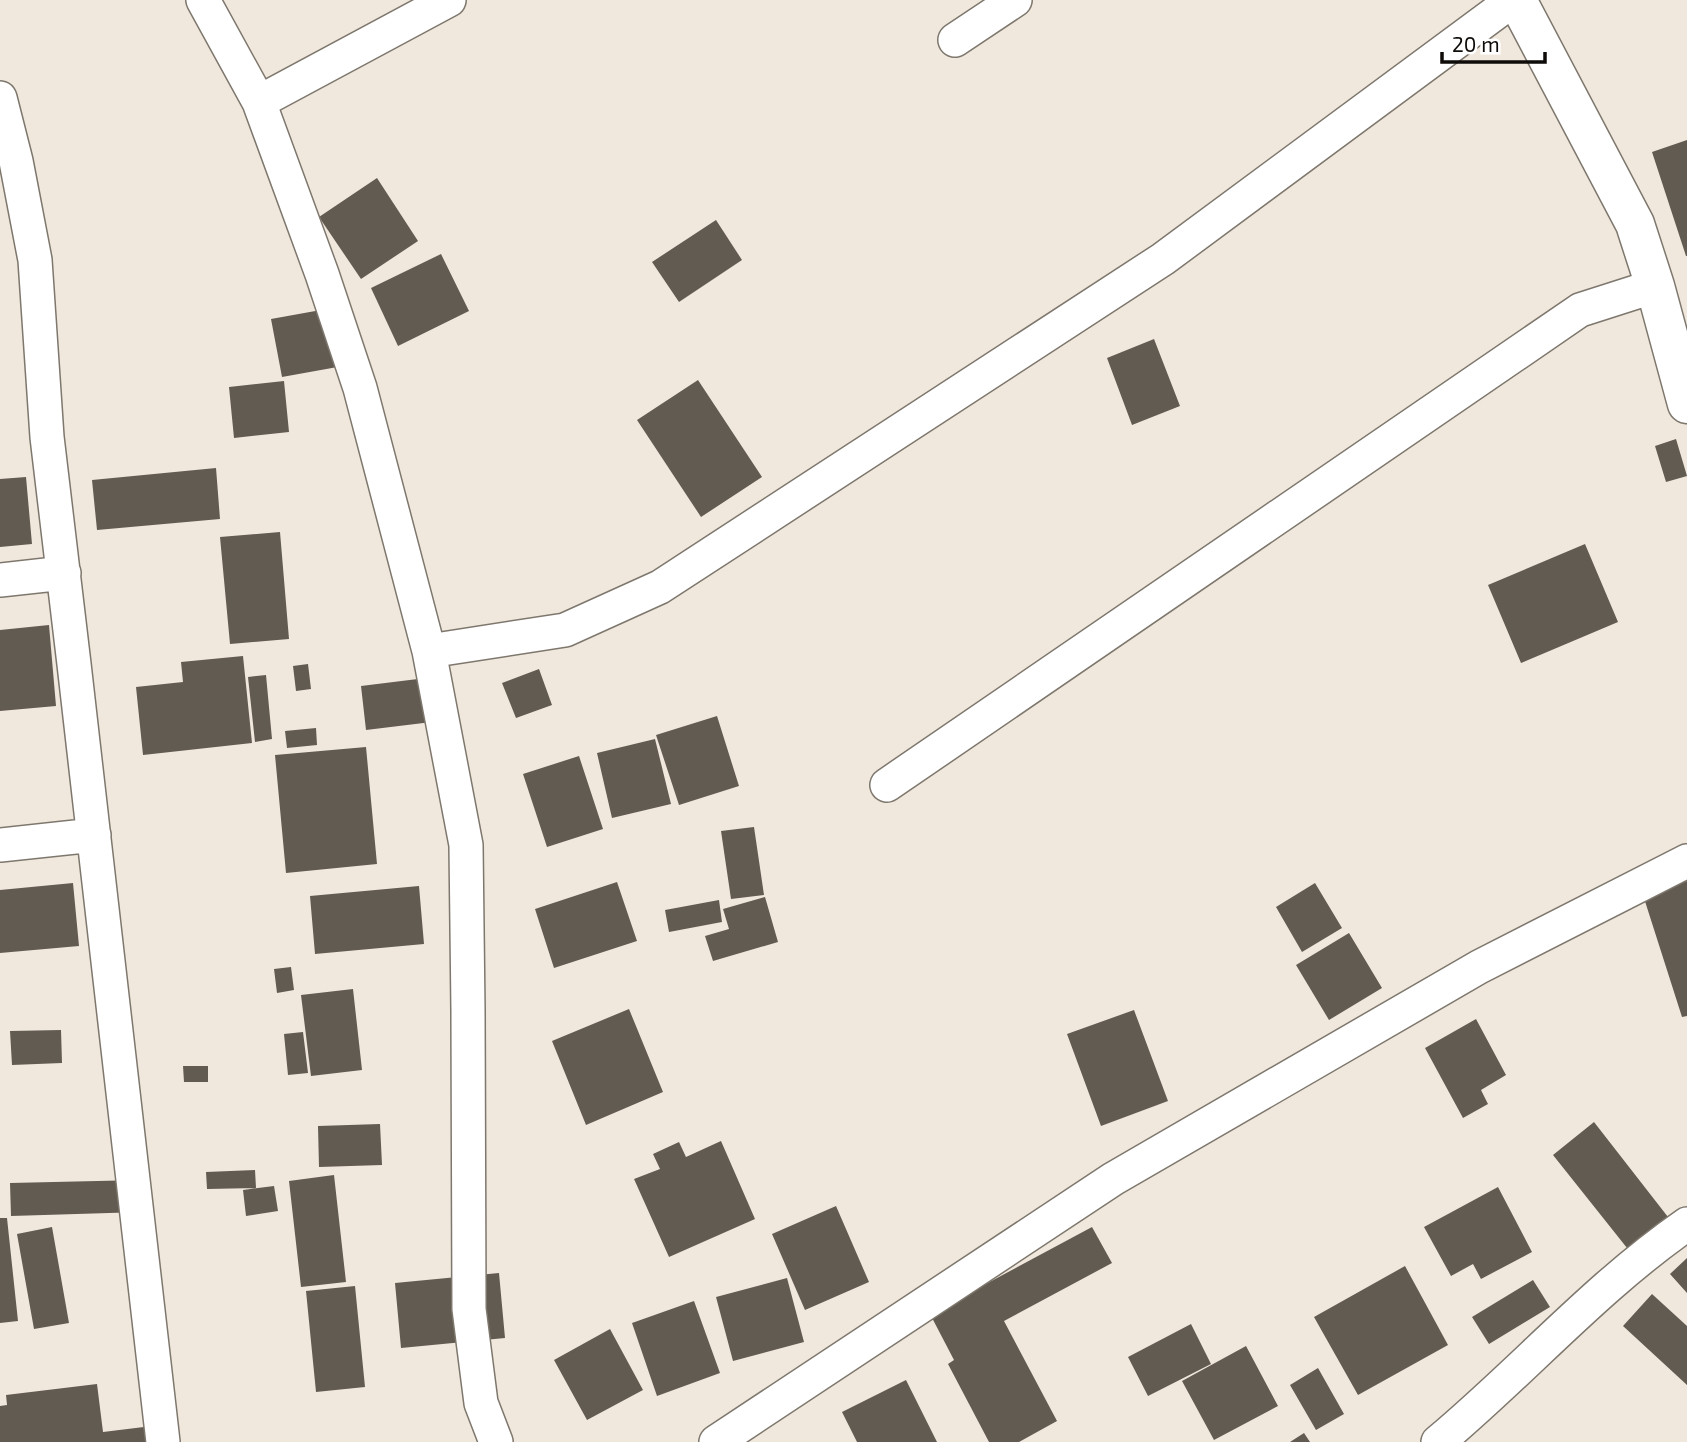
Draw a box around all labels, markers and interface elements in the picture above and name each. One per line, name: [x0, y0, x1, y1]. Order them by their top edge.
scale bar: [1442, 21, 1545, 65]
text: 20 m: [1452, 31, 1500, 56]

